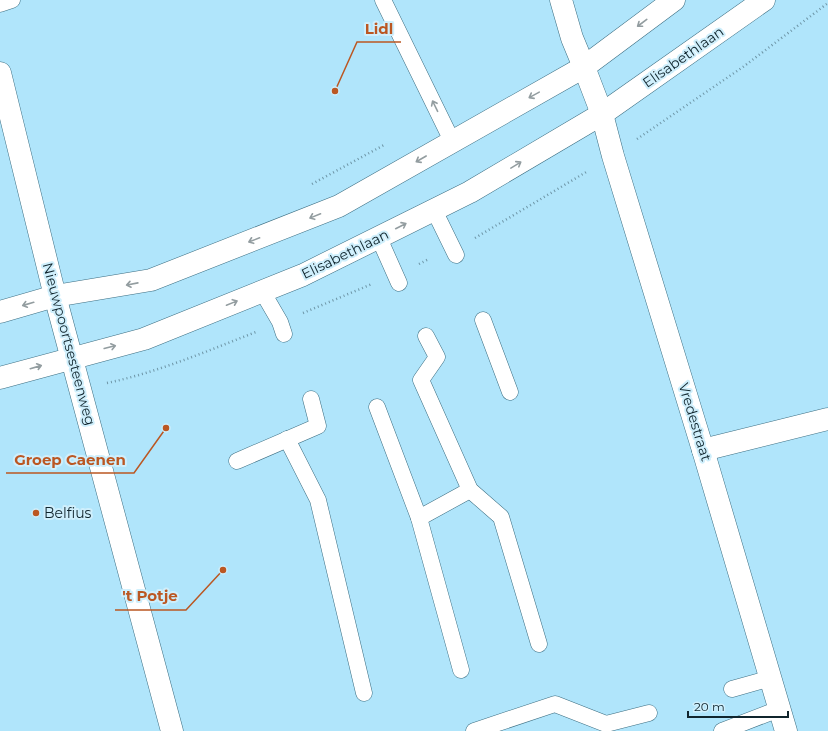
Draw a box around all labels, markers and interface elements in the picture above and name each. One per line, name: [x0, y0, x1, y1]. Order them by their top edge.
callout: Lidl: [357, 15, 401, 42]
text: Lidl: [365, 19, 393, 38]
one-way arrow: [637, 19, 648, 28]
street label: Elisabethlaan: [639, 22, 727, 92]
one-way arrow: [528, 92, 540, 99]
one-way arrow: [431, 100, 438, 112]
one-way arrow: [415, 156, 427, 164]
one-way arrow: [510, 160, 522, 168]
one-way arrow: [309, 213, 321, 221]
one-way arrow: [395, 222, 407, 229]
street label: Elisabethlaan: [298, 225, 392, 283]
one-way arrow: [249, 237, 261, 245]
street label: Nieuwpoortsesteenweg: [39, 261, 99, 427]
one-way arrow: [126, 280, 139, 288]
one-way arrow: [226, 299, 238, 307]
one-way arrow: [21, 301, 34, 308]
one-way arrow: [103, 343, 116, 350]
one-way arrow: [29, 363, 42, 370]
street label: Vredestraat: [675, 381, 716, 464]
callout: Groep Caenen: [6, 446, 134, 473]
text: Groep Caenen: [14, 450, 126, 469]
place label: Belfius: [44, 504, 92, 522]
marker: Belfius: [31, 508, 41, 518]
callout: 't Potje: [115, 583, 186, 610]
text: 't Potje: [122, 586, 178, 605]
scale bar: [688, 693, 788, 719]
text: 20 m: [694, 699, 725, 714]

